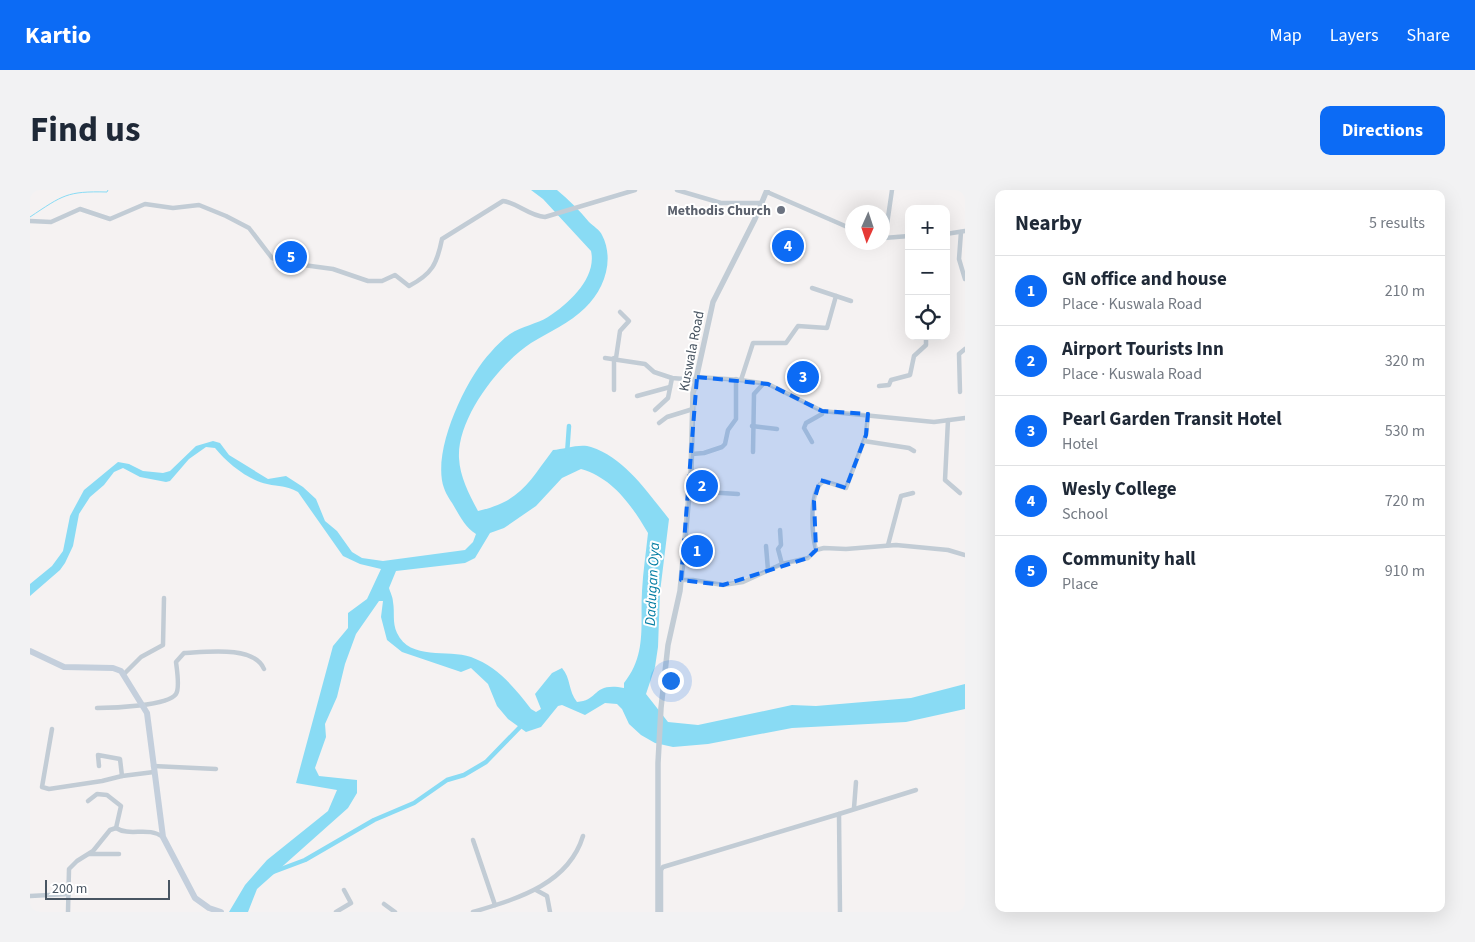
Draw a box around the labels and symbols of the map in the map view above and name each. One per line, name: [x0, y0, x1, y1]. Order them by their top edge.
place label: Methodis Church: [667, 201, 771, 221]
marker: Methodis Church: [775, 204, 787, 216]
north arrow: [845, 205, 890, 250]
pin: 4: [772, 227, 804, 265]
pin: 5: [275, 238, 307, 276]
street label: Kuswala Road: [674, 309, 710, 393]
pin: 3: [787, 358, 819, 396]
pin: 2: [686, 467, 718, 505]
pin: 1: [681, 532, 713, 570]
water label: Dadugan Oya: [640, 542, 665, 626]
your location: [658, 668, 684, 694]
scale bar: [45, 877, 170, 900]

